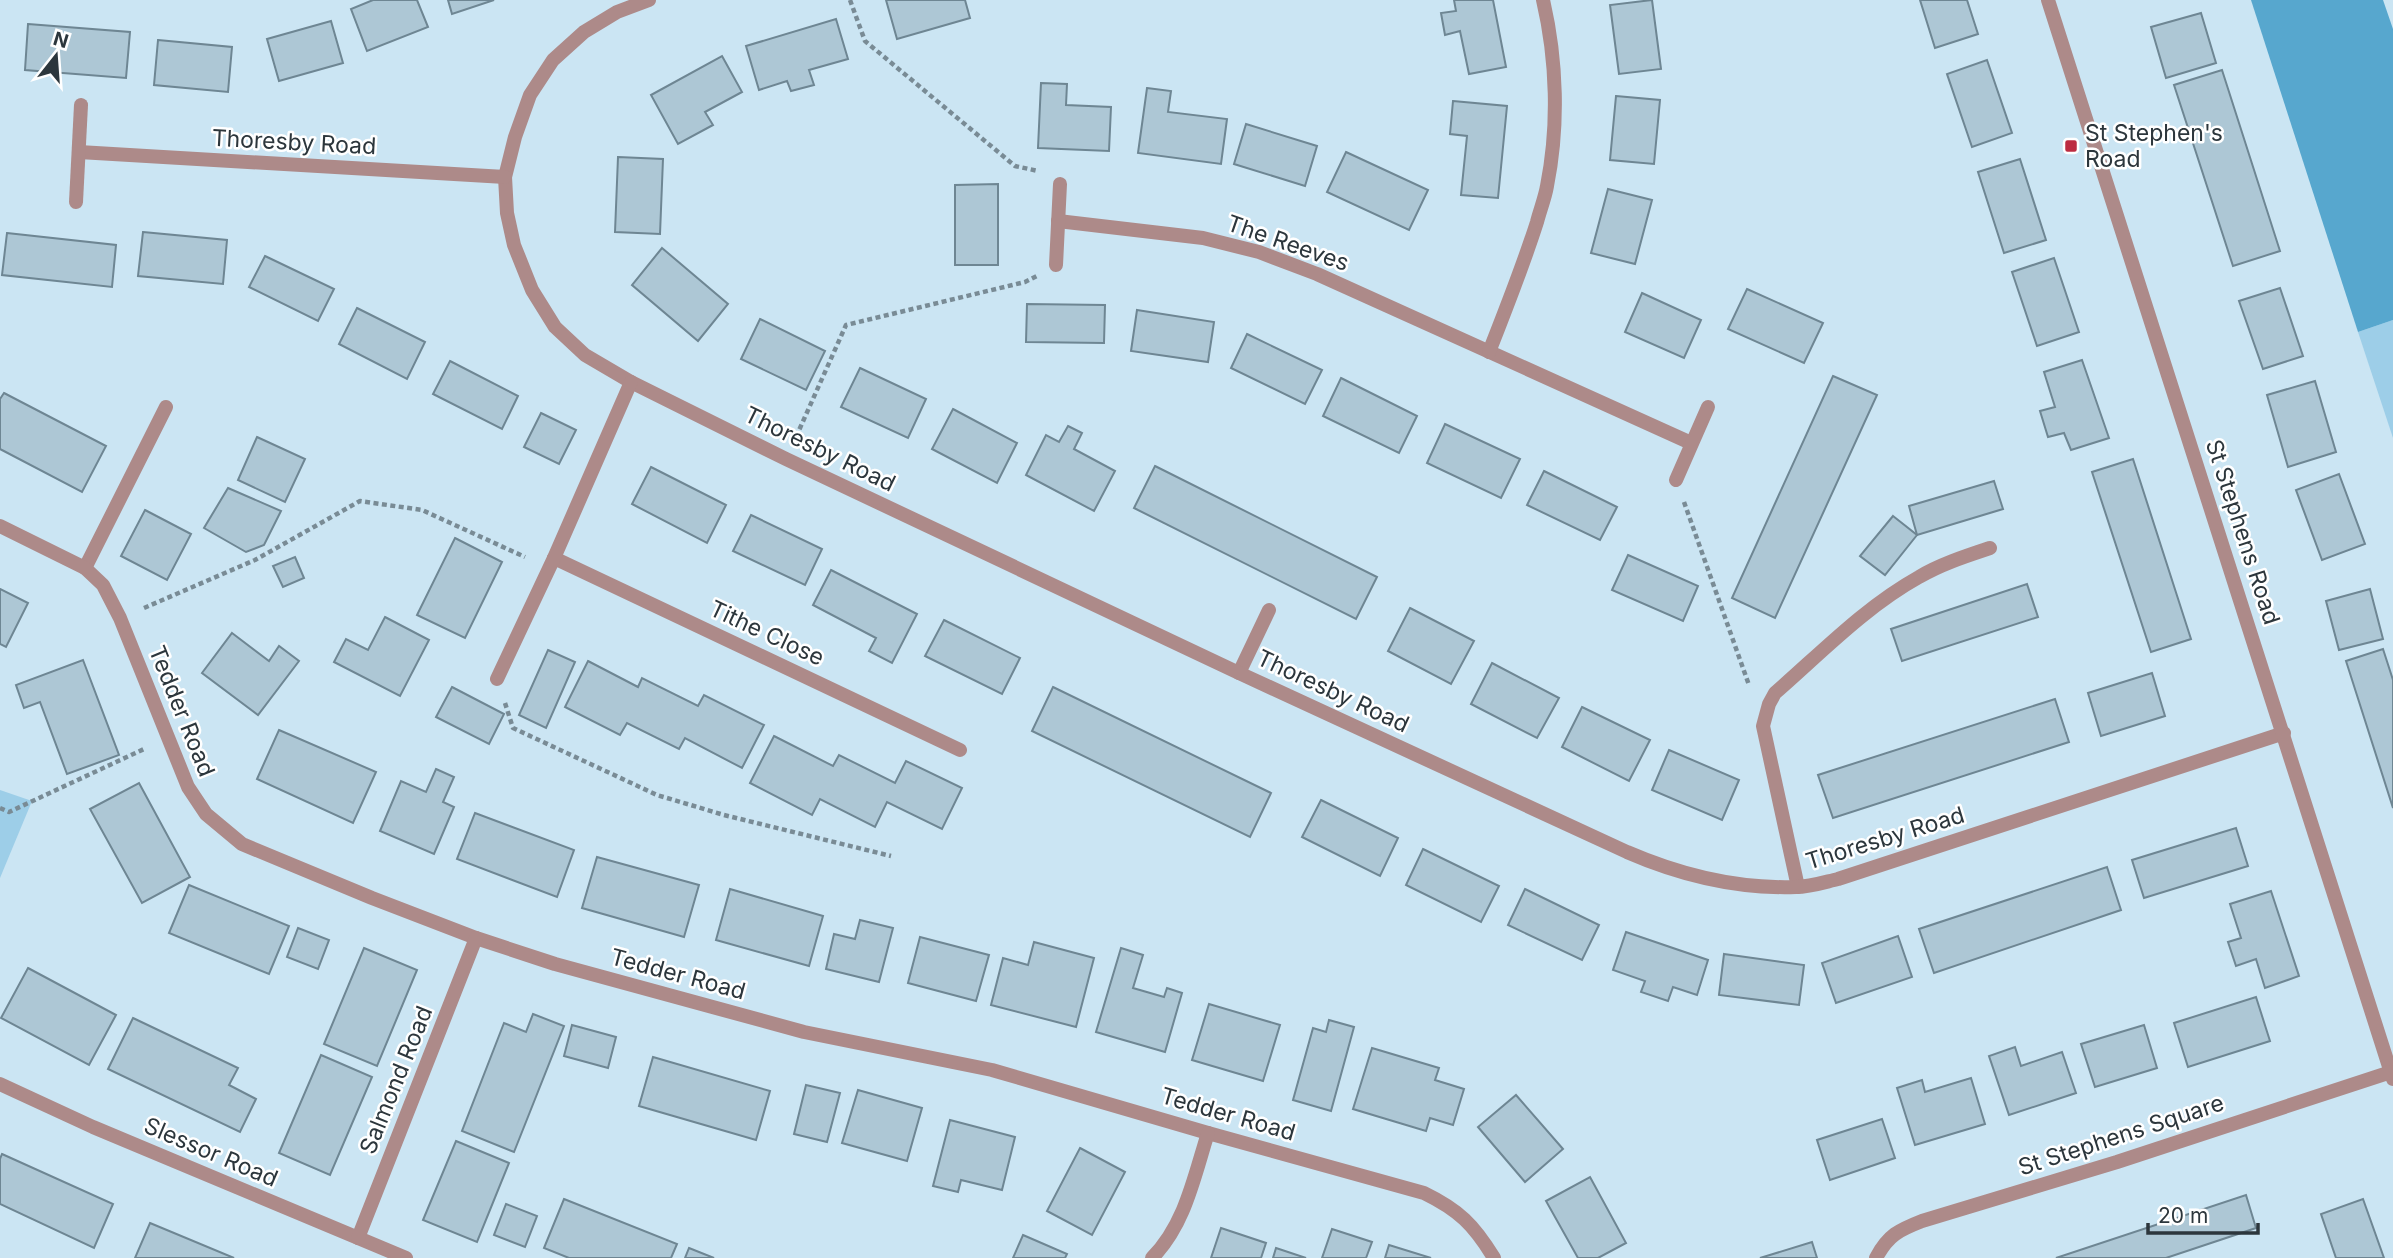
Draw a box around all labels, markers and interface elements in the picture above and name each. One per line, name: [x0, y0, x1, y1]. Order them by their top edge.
north arrow: [21, 21, 91, 91]
text: N: [51, 27, 71, 53]
place label: St Stephen's Road: [2085, 119, 2223, 173]
street label: Thoresby Road: [211, 124, 377, 160]
marker: St Stephen's Road: [2063, 138, 2079, 154]
street label: The Reeves: [1223, 209, 1353, 277]
street label: Thoresby Road: [740, 400, 900, 498]
street label: St Stephens Road: [2200, 436, 2286, 628]
street label: Tithe Close: [705, 594, 829, 672]
street label: Tedder Road: [143, 641, 221, 781]
street label: Thoresby Road: [1253, 644, 1413, 738]
street label: Thoresby Road: [1802, 801, 1968, 875]
street label: Tedder Road: [607, 943, 749, 1005]
street label: Salmond Road: [354, 1002, 438, 1158]
street label: Tedder Road: [1158, 1081, 1298, 1147]
street label: St Stephens Square: [2015, 1089, 2227, 1181]
street label: Slessor Road: [140, 1111, 282, 1193]
scale bar: [2148, 1192, 2258, 1236]
text: 20 m: [2158, 1203, 2208, 1228]

